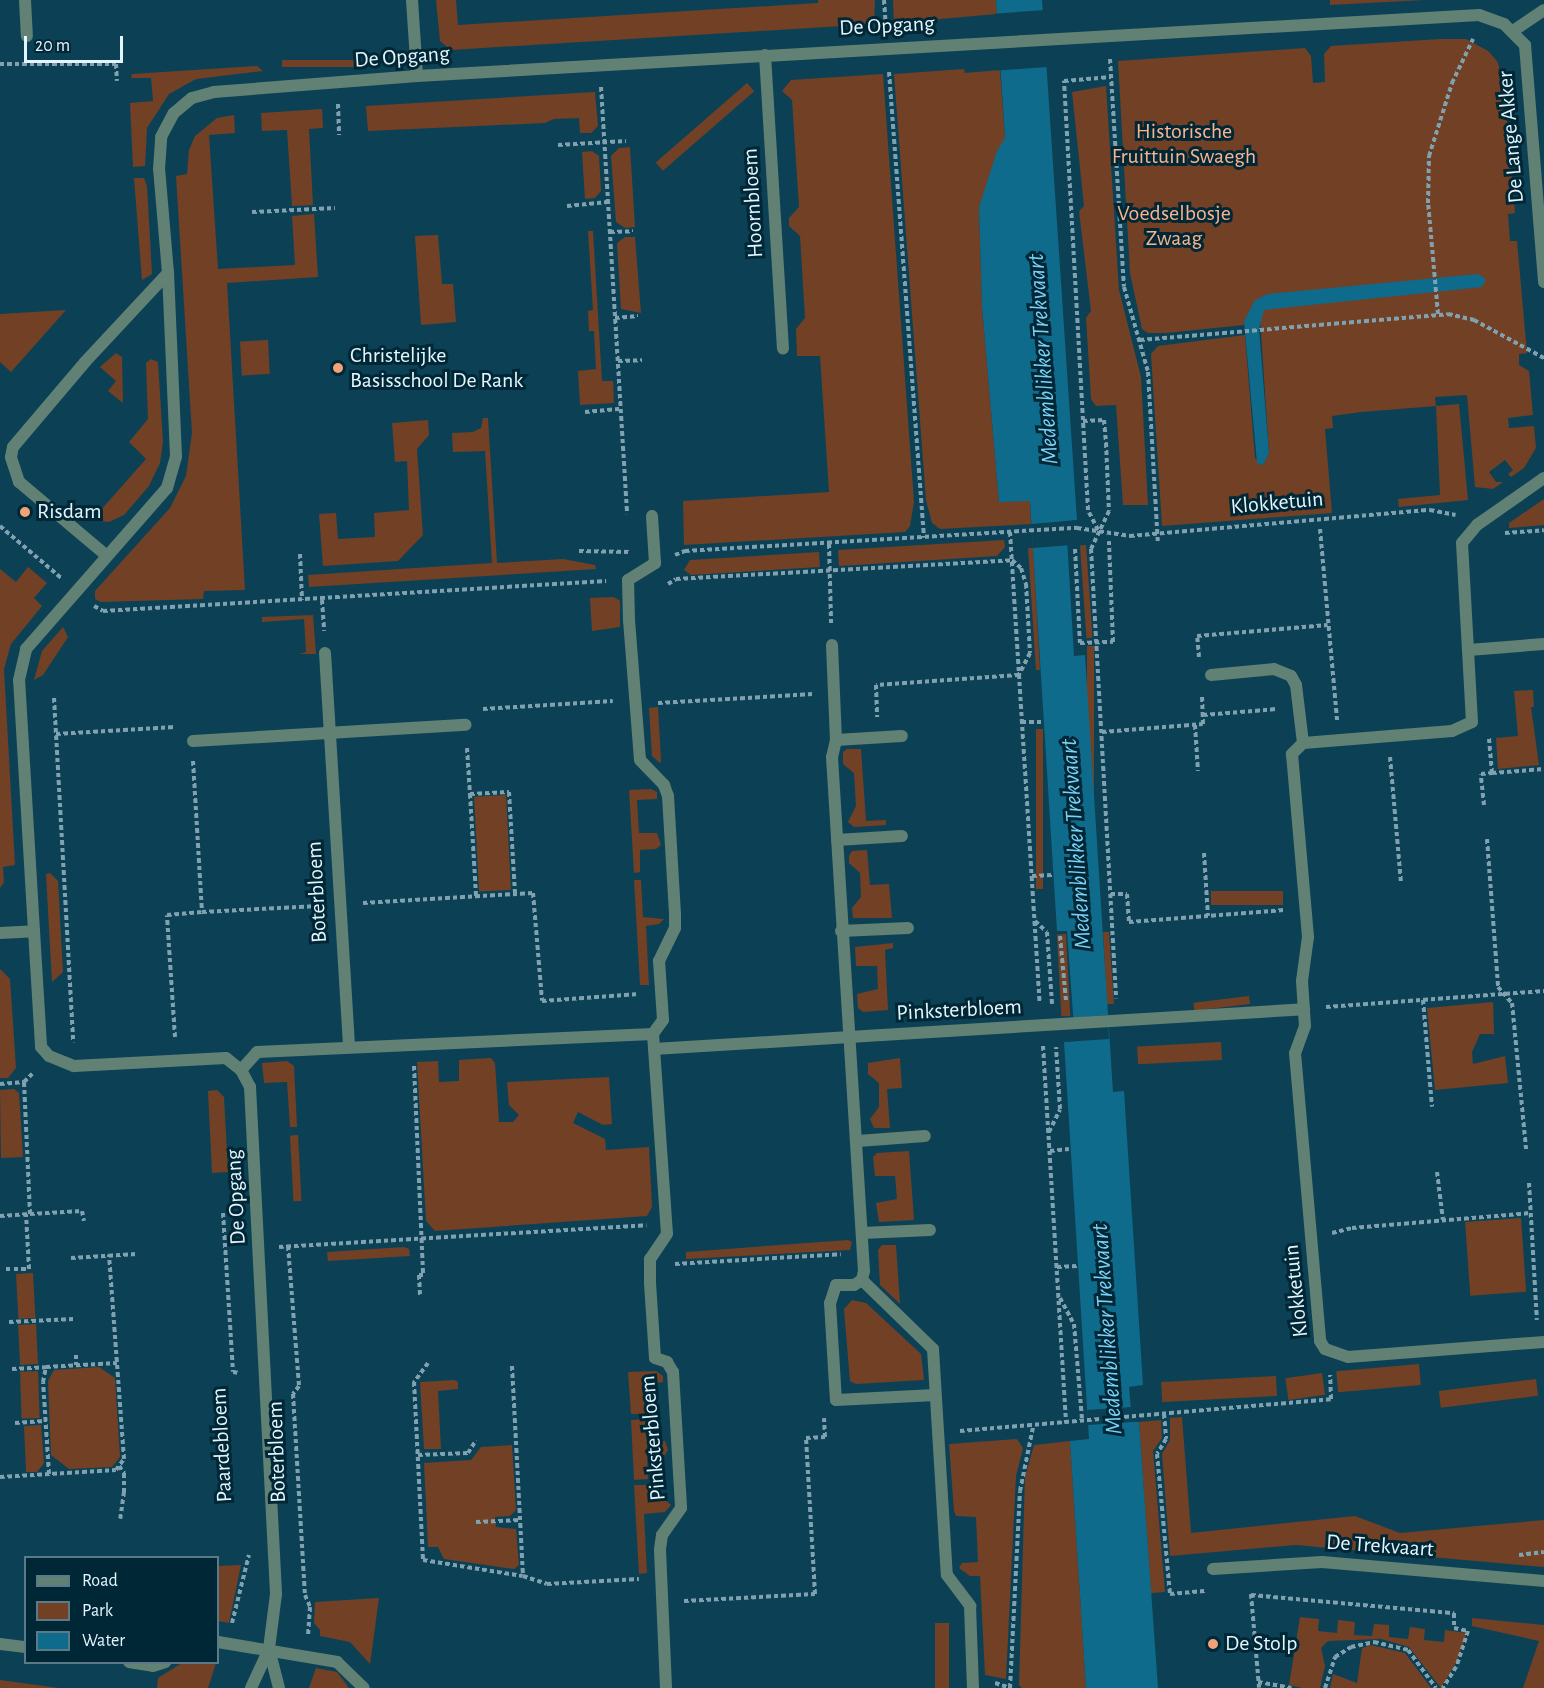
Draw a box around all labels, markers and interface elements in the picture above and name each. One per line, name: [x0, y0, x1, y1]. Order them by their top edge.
street label: De Opgang: [839, 10, 935, 42]
scale bar: [27, 24, 126, 62]
text: 20 m: [35, 37, 70, 55]
street label: De Opgang: [353, 40, 451, 74]
street label: De Lange Akker: [1492, 70, 1530, 204]
park label: Historische Fruittuin Swaegh: [1112, 118, 1256, 170]
street label: Hoornbloem: [737, 148, 769, 258]
park label: Voedselbosje Zwaag: [1117, 200, 1231, 252]
water label: Medemblikker Trekvaart: [1022, 253, 1066, 465]
place label: Christelijke Basisschool De Rank: [350, 342, 523, 394]
marker: Christelijke Basisschool De Rank: [331, 361, 345, 375]
street label: Klokketuin: [1230, 486, 1324, 520]
place label: Risdam: [37, 499, 102, 525]
marker: Risdam: [18, 505, 32, 519]
water label: Medemblikker Trekvaart: [1055, 738, 1099, 950]
street label: Boterbloem: [301, 841, 333, 943]
street label: Pinksterbloem: [896, 994, 1022, 1026]
street label: De Opgang: [220, 1149, 252, 1245]
water label: Medemblikker Trekvaart: [1086, 1223, 1130, 1435]
street label: Klokketuin: [1278, 1243, 1314, 1339]
street label: Pinksterbloem: [634, 1374, 672, 1502]
street label: Paardebloem: [206, 1387, 238, 1503]
street label: Boterbloem: [262, 1401, 292, 1503]
street label: De Trekvaart: [1325, 1529, 1435, 1563]
legend: [24, 1556, 219, 1664]
text: Road: [82, 1572, 118, 1590]
text: Park: [82, 1602, 113, 1620]
place label: De Stolp: [1225, 1631, 1298, 1657]
text: Water: [82, 1632, 125, 1650]
marker: De Stolp: [1206, 1637, 1220, 1651]

